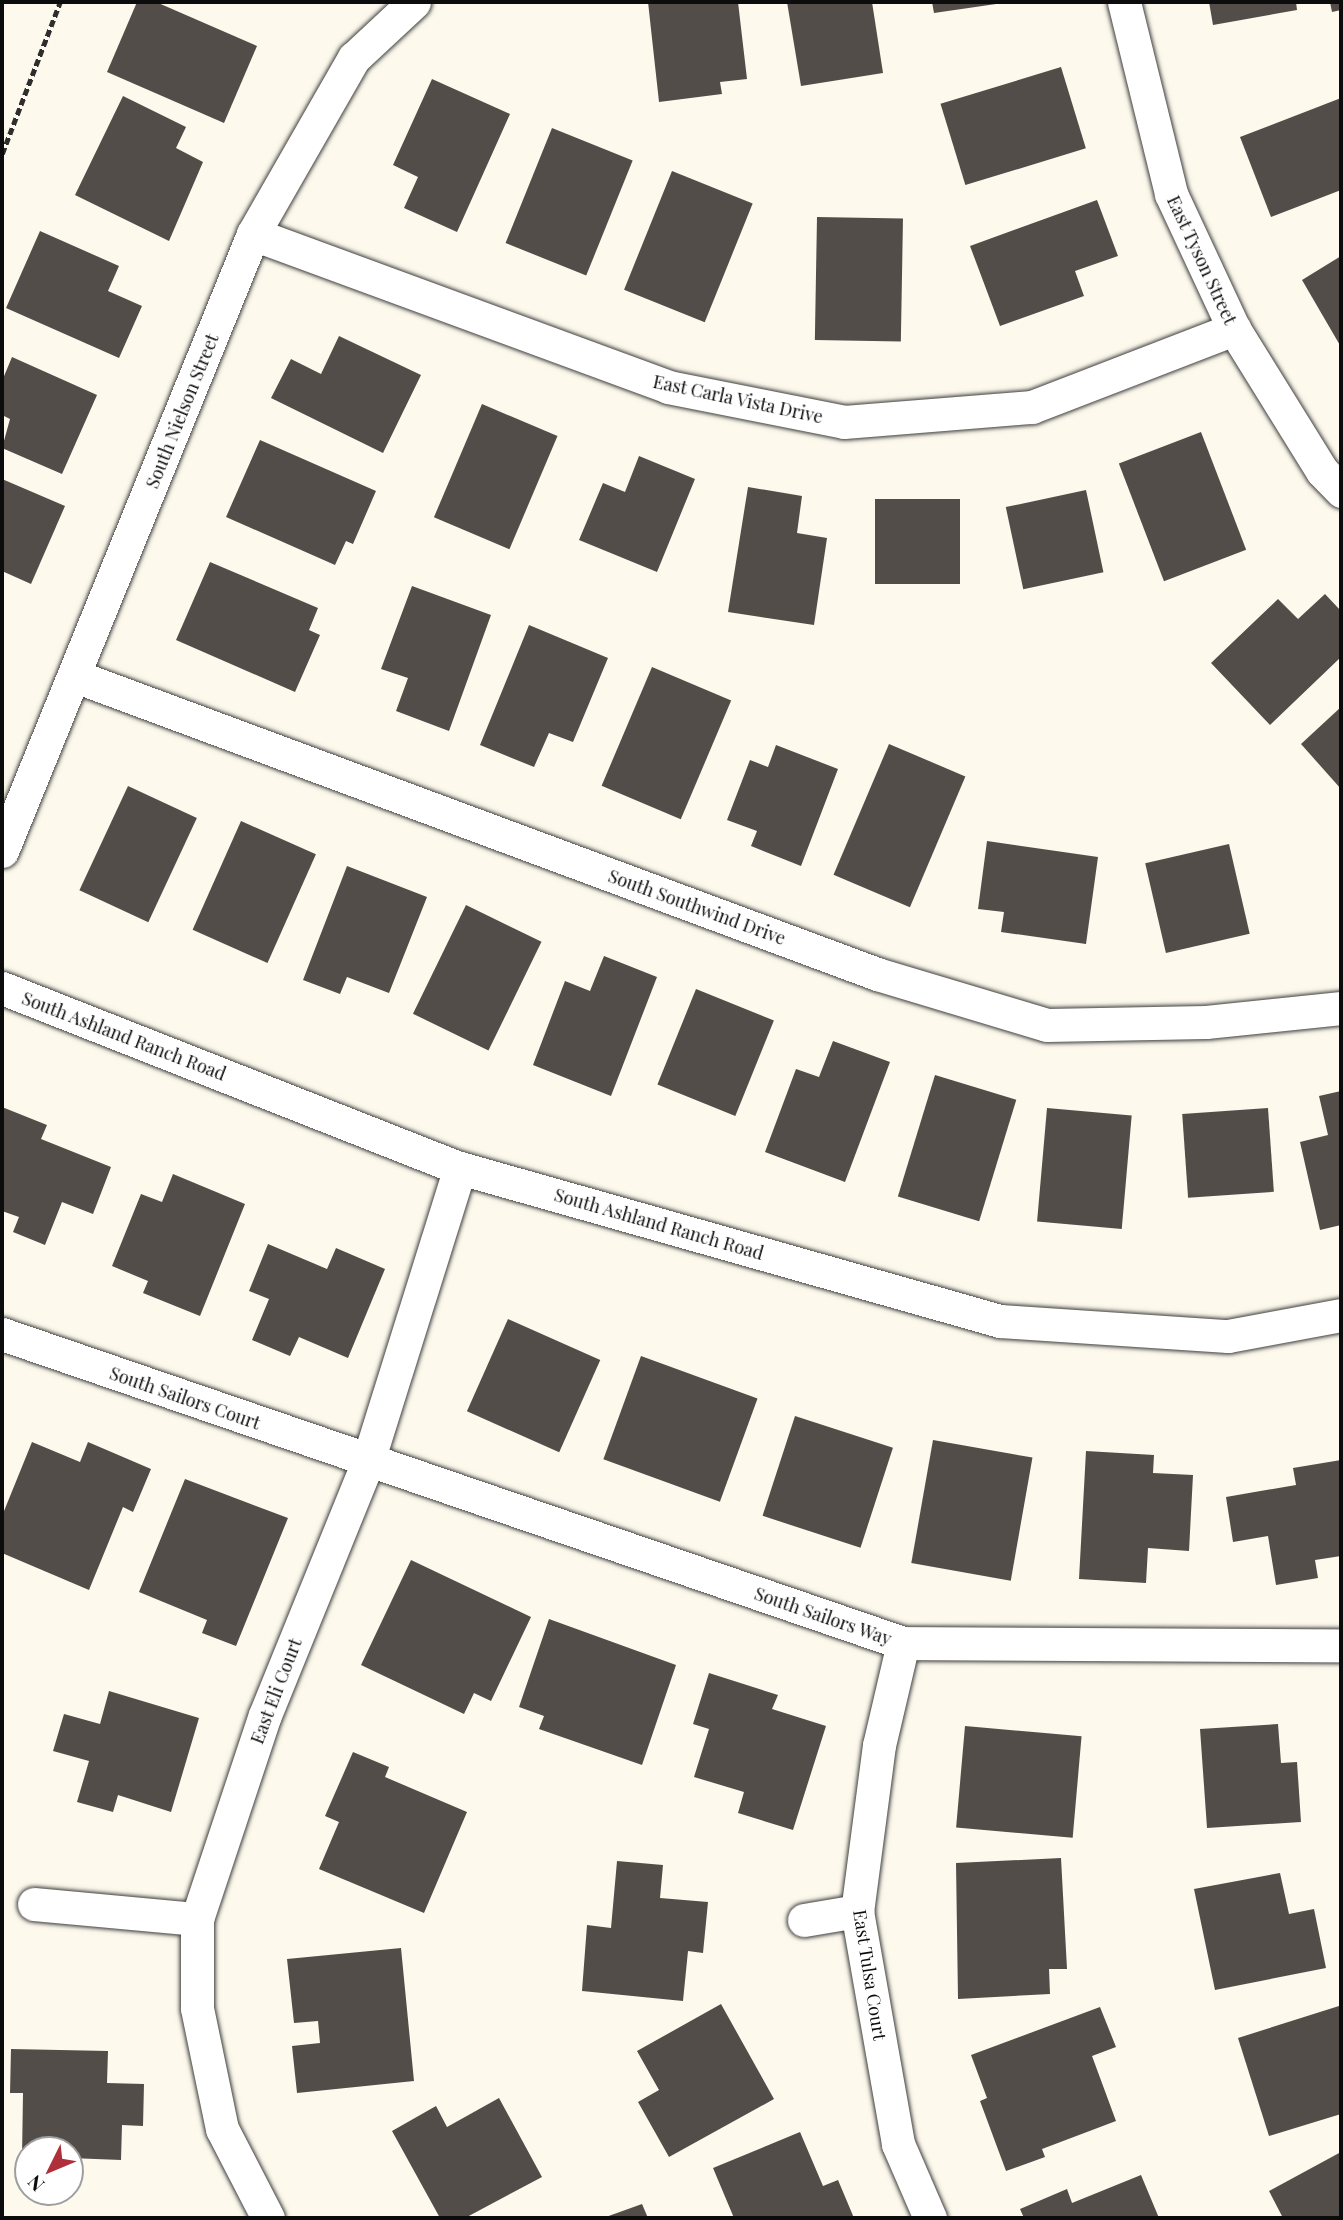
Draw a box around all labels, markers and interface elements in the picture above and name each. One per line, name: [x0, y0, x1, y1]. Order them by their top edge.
street label: East Tyson Street: [1163, 192, 1241, 328]
street label: South Nielson Street: [141, 330, 223, 492]
street label: East Carla Vista Drive: [650, 370, 826, 428]
street label: South Southwind Drive: [605, 865, 789, 949]
street label: South Ashland Ranch Road: [19, 987, 229, 1085]
street label: South Ashland Ranch Road: [552, 1184, 766, 1264]
street label: South Sailors Court: [107, 1362, 263, 1434]
street label: South Sailors Way: [751, 1582, 895, 1650]
street label: East Eli Court: [246, 1635, 306, 1747]
street label: East Tulsa Court: [849, 1908, 891, 2042]
north arrow: [14, 2136, 84, 2206]
text: N: [21, 2170, 49, 2198]

